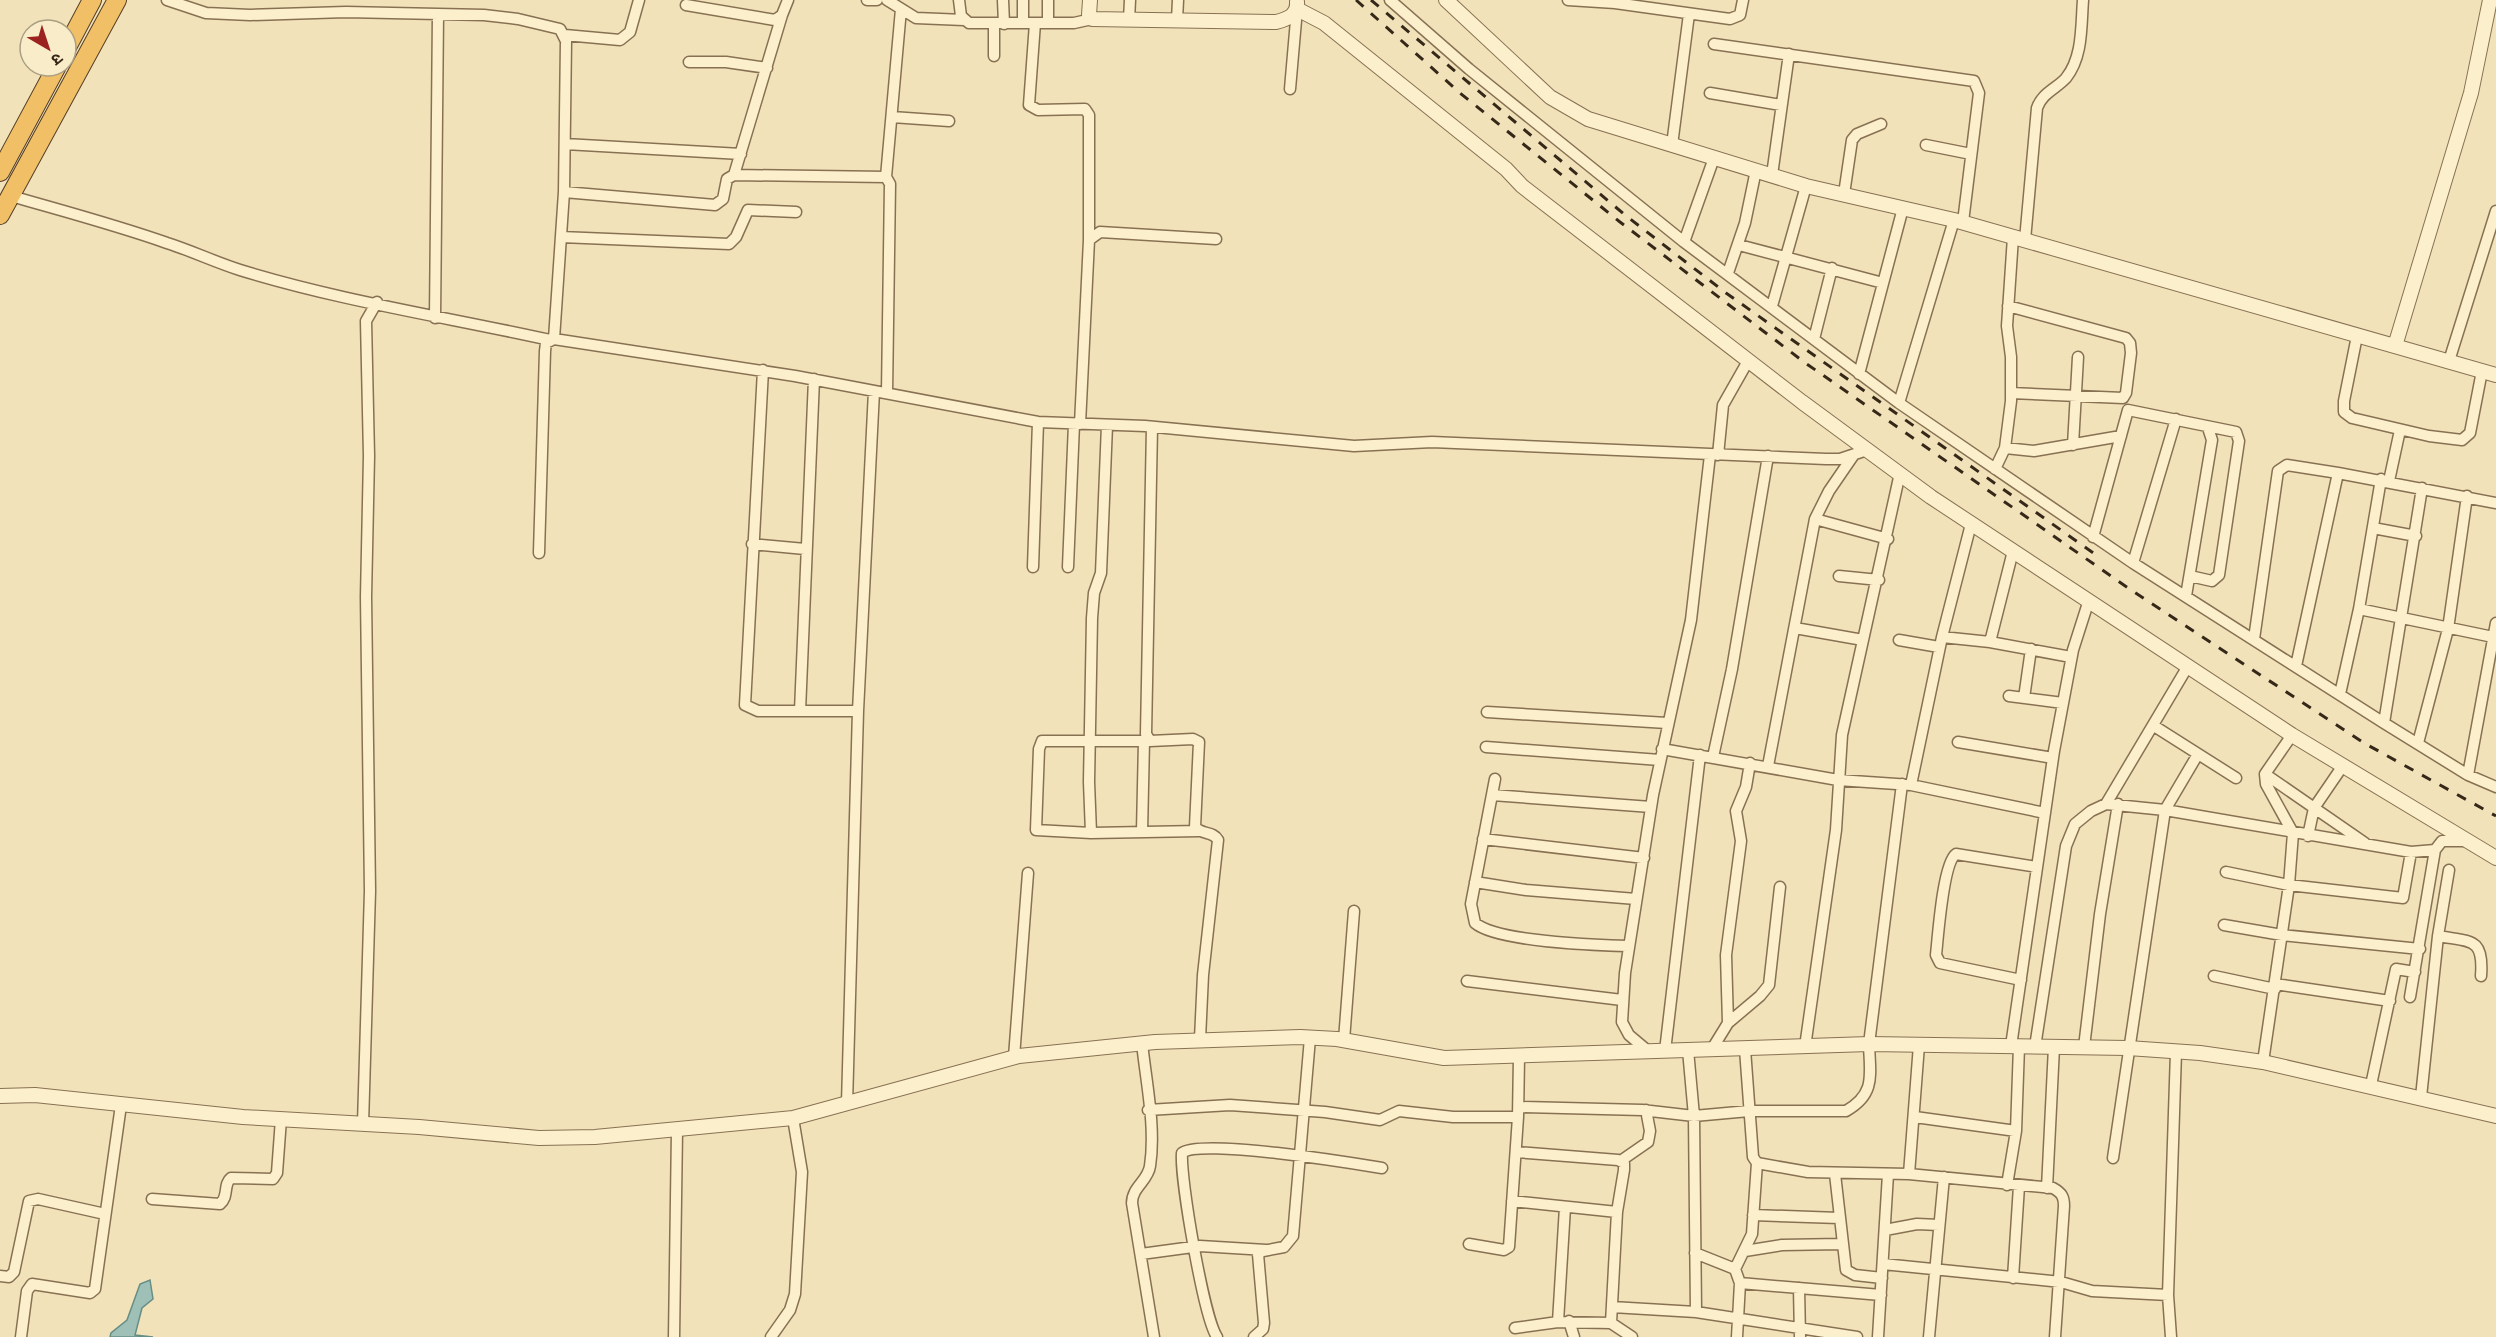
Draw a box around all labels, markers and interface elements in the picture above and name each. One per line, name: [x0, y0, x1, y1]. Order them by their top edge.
north arrow: [18, 18, 78, 78]
text: उ: [46, 48, 68, 72]

